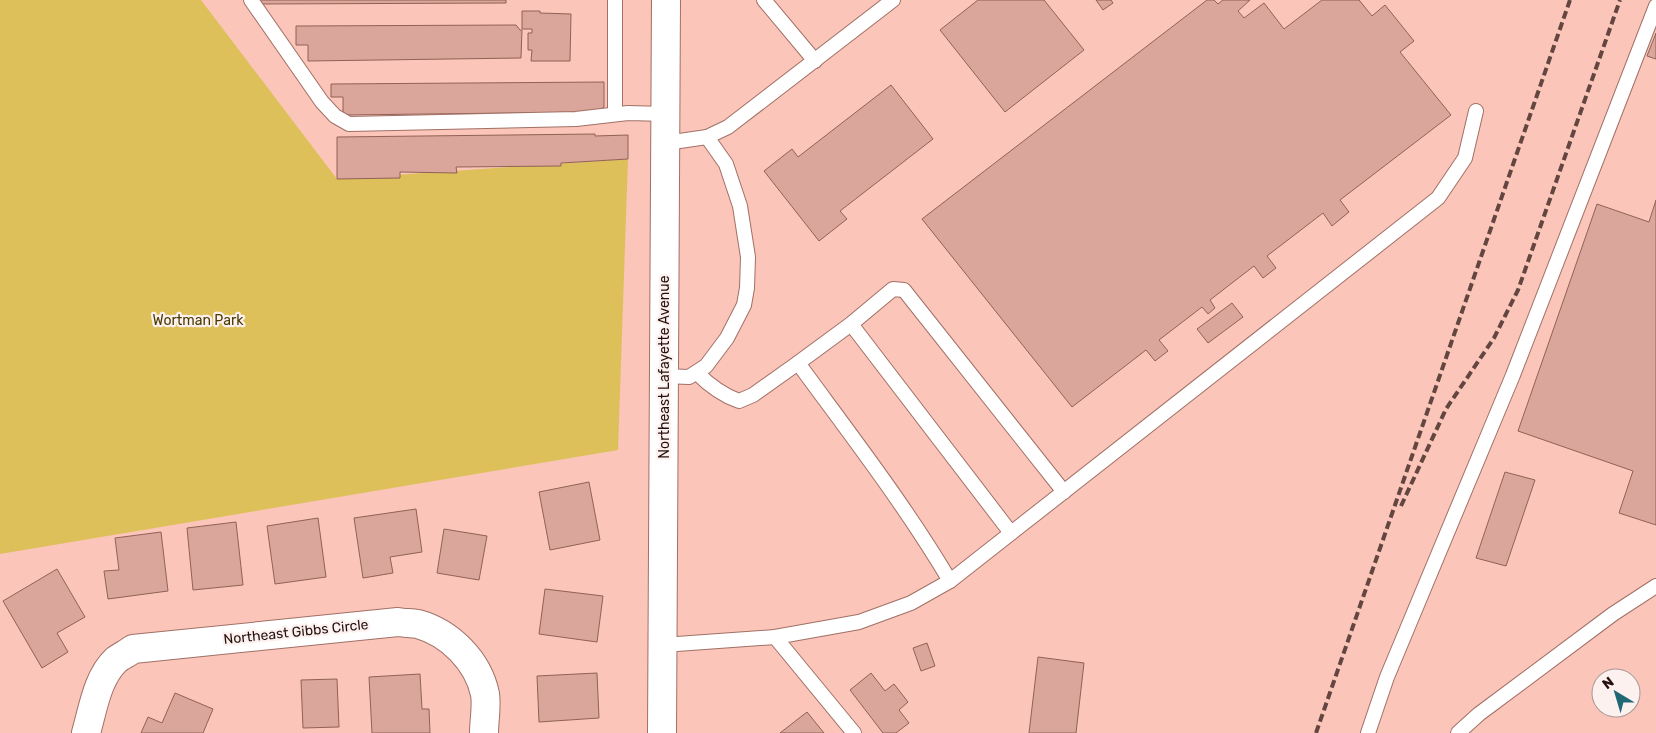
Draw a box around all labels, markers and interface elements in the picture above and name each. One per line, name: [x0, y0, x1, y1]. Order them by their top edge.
street label: Northeast Lafayette Avenue: [656, 275, 673, 459]
park label: Wortman Park: [153, 312, 244, 329]
street label: Northeast Gibbs Circle: [223, 616, 369, 648]
north arrow: [1591, 668, 1641, 718]
text: N: [1599, 673, 1618, 693]

